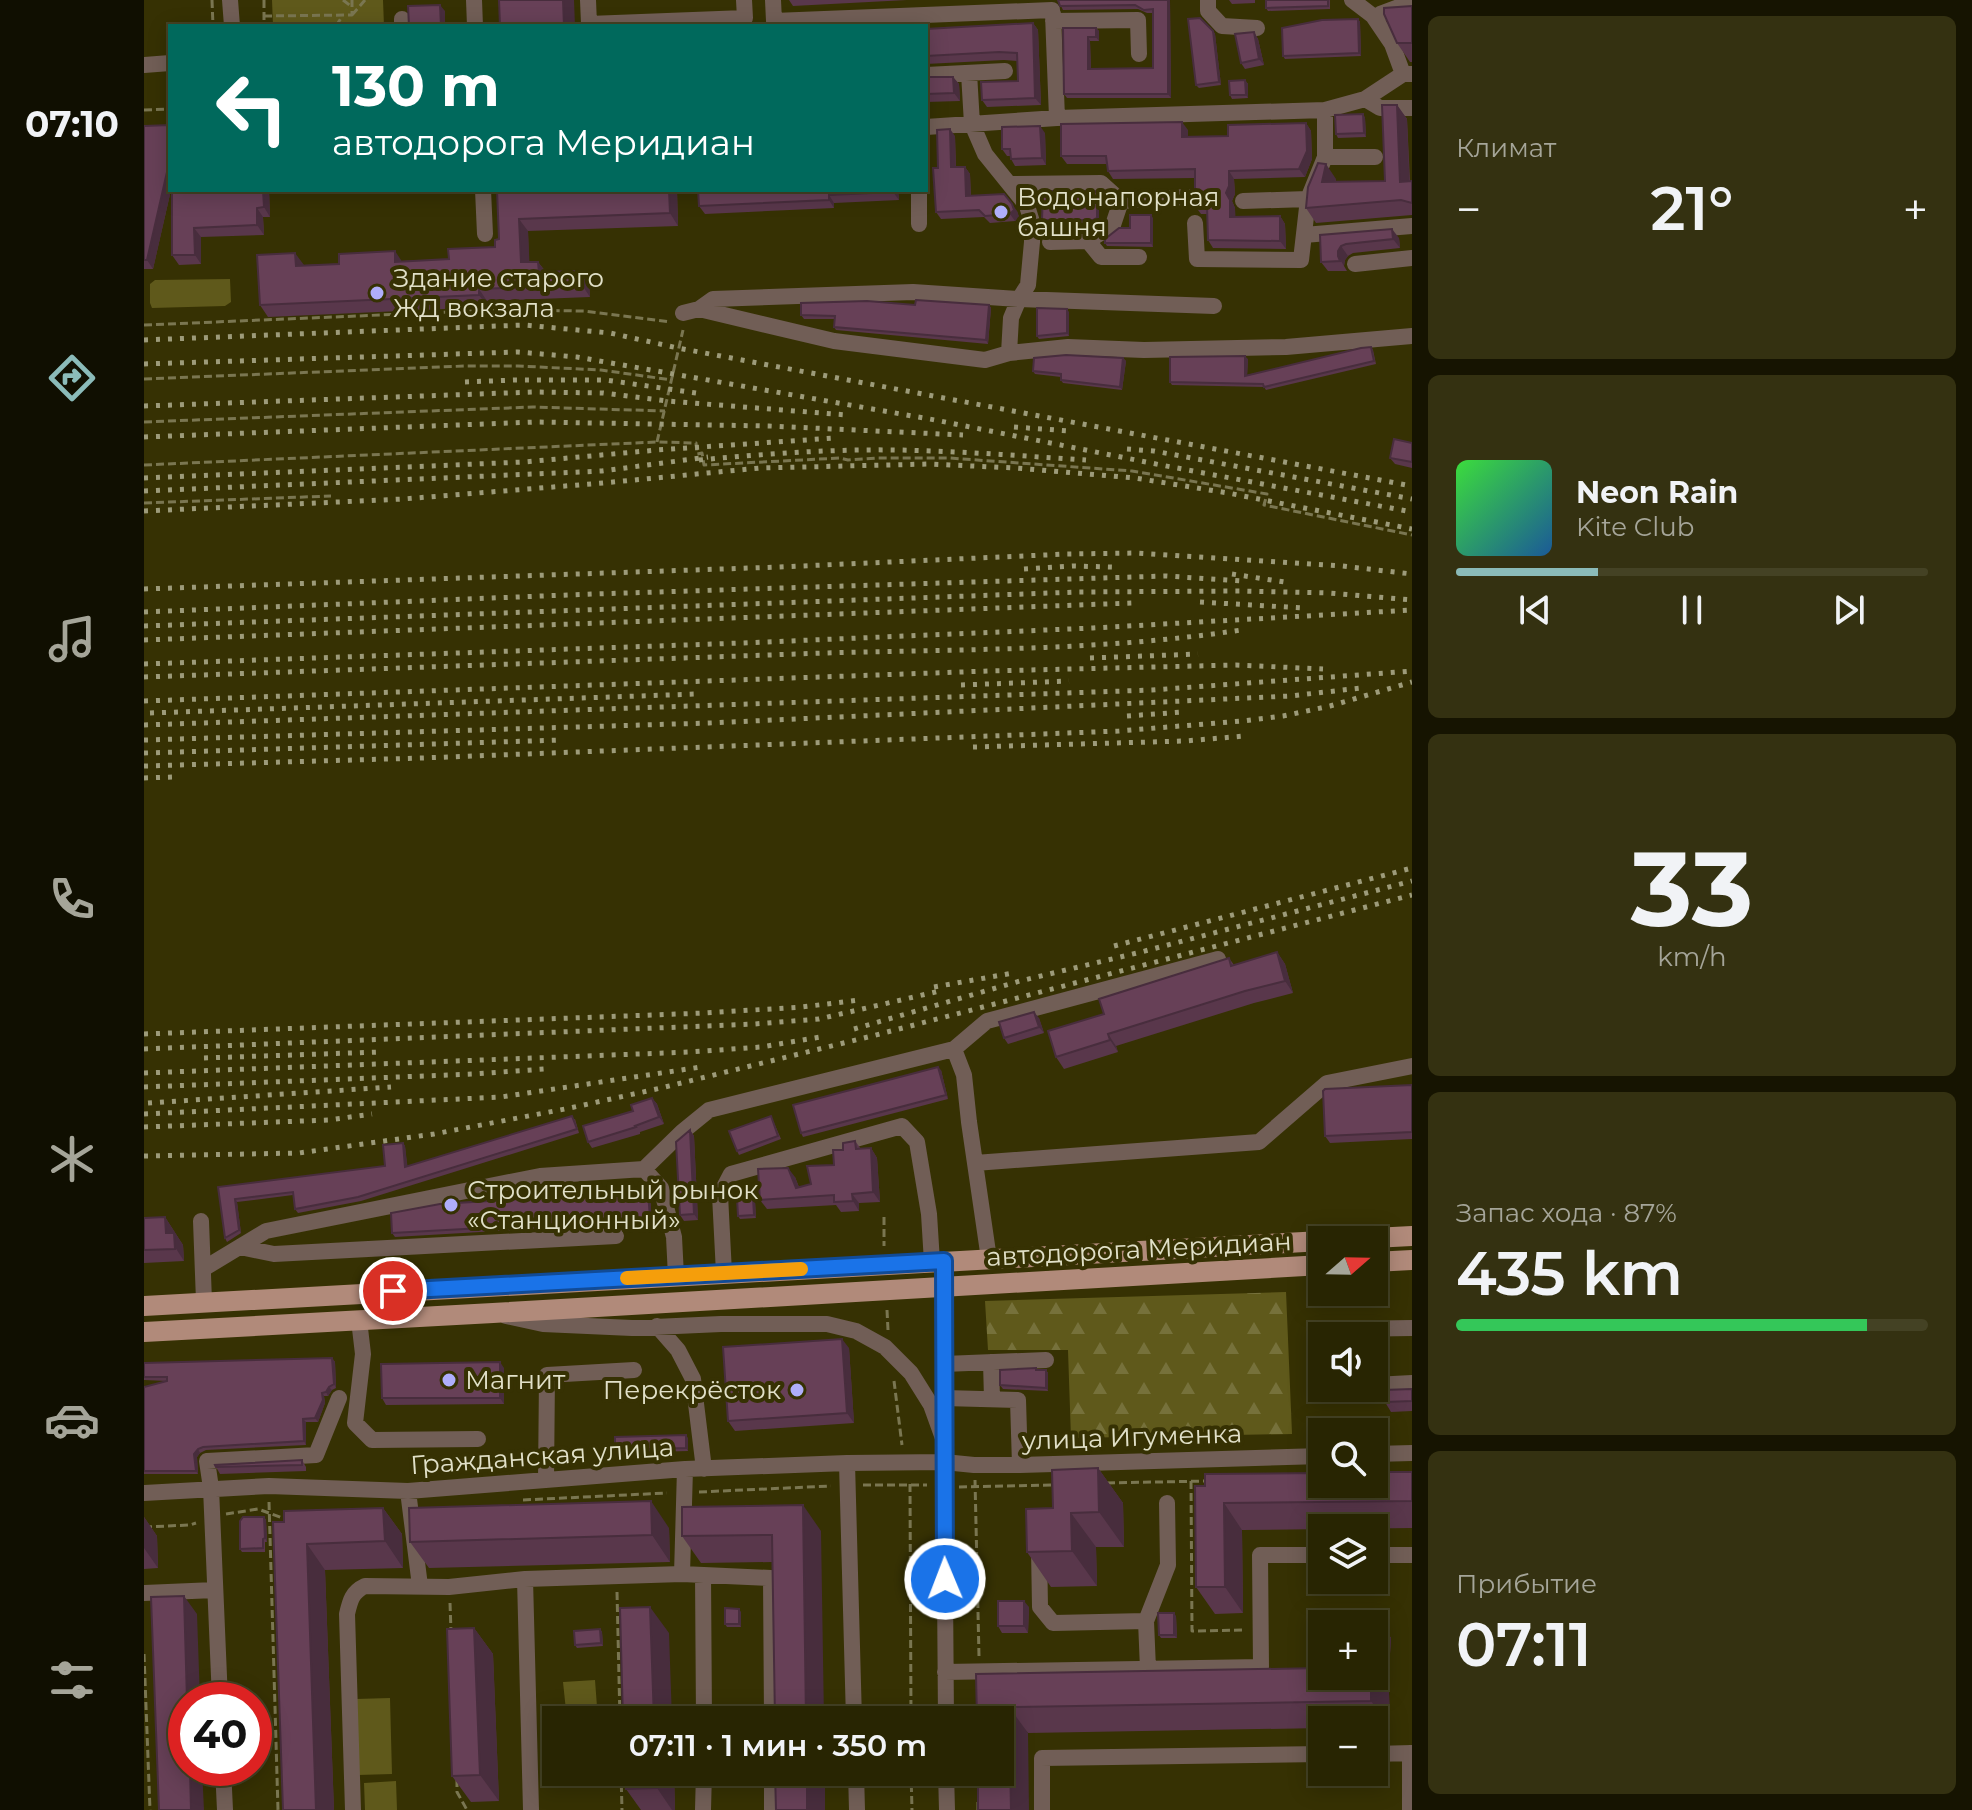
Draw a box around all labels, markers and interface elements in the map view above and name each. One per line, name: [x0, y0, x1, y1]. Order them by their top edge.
text: 130 m: [332, 52, 500, 120]
icon: left: [200, 56, 304, 160]
text: 07:10: [25, 102, 119, 146]
text: автодорога Меридиан: [332, 120, 755, 164]
text: Климат: [1456, 132, 1556, 164]
text: 21°: [1651, 172, 1733, 245]
place label: Водонапорная башня: [1017, 181, 1219, 243]
text: −: [1456, 182, 1481, 236]
text: +: [1903, 182, 1928, 236]
marker: Водонапорная башня: [992, 203, 1010, 221]
place label: Здание старого ЖД вокзала: [393, 262, 604, 324]
marker: Здание старого ЖД вокзала: [368, 284, 386, 302]
icon: directions: [44, 350, 100, 406]
text: Neon Rain: [1576, 474, 1738, 511]
text: Kite Club: [1576, 511, 1694, 543]
icon: previous: [1513, 588, 1557, 632]
icon: pause: [1670, 588, 1714, 632]
icon: next: [1827, 588, 1871, 632]
icon: music: [44, 611, 100, 667]
text: 33: [1631, 825, 1753, 952]
icon: phone: [44, 871, 100, 927]
text: km/h: [1657, 941, 1727, 973]
icon: climate: [44, 1131, 100, 1187]
place label: Строительный рынок «Станционный»: [467, 1174, 758, 1236]
marker: Строительный рынок «Станционный»: [442, 1196, 460, 1214]
text: Запас хода · 87%: [1456, 1197, 1677, 1229]
street label: автодорога Меридиан: [986, 1225, 1292, 1273]
north arrow: [1308, 1226, 1388, 1306]
map controls: [1308, 1226, 1388, 1786]
text: 435 km: [1456, 1237, 1683, 1310]
pin: [359, 1257, 427, 1325]
icon: arrive: [371, 1269, 415, 1313]
button: sound: [1308, 1322, 1388, 1402]
place label: Магнит: [465, 1364, 566, 1396]
marker: Магнит: [440, 1371, 458, 1389]
place label: Перекрёсток: [603, 1374, 781, 1406]
marker: Перекрёсток: [788, 1381, 806, 1399]
icon: car: [44, 1392, 100, 1448]
street label: улица Игуменка: [1020, 1417, 1243, 1457]
button: search: [1308, 1418, 1388, 1498]
street label: Гражданская улица: [409, 1431, 675, 1481]
button: layers: [1308, 1514, 1388, 1594]
position arrow: [903, 1537, 987, 1621]
text: Прибытие: [1456, 1568, 1597, 1600]
text: 07:11: [1456, 1608, 1592, 1681]
button: +: [1308, 1610, 1388, 1690]
icon: filters: [44, 1652, 100, 1708]
speed limit sign: 40: [168, 1682, 272, 1786]
button: −: [1308, 1706, 1388, 1786]
text: 07:11 · 1 мин · 350 m: [629, 1727, 927, 1764]

